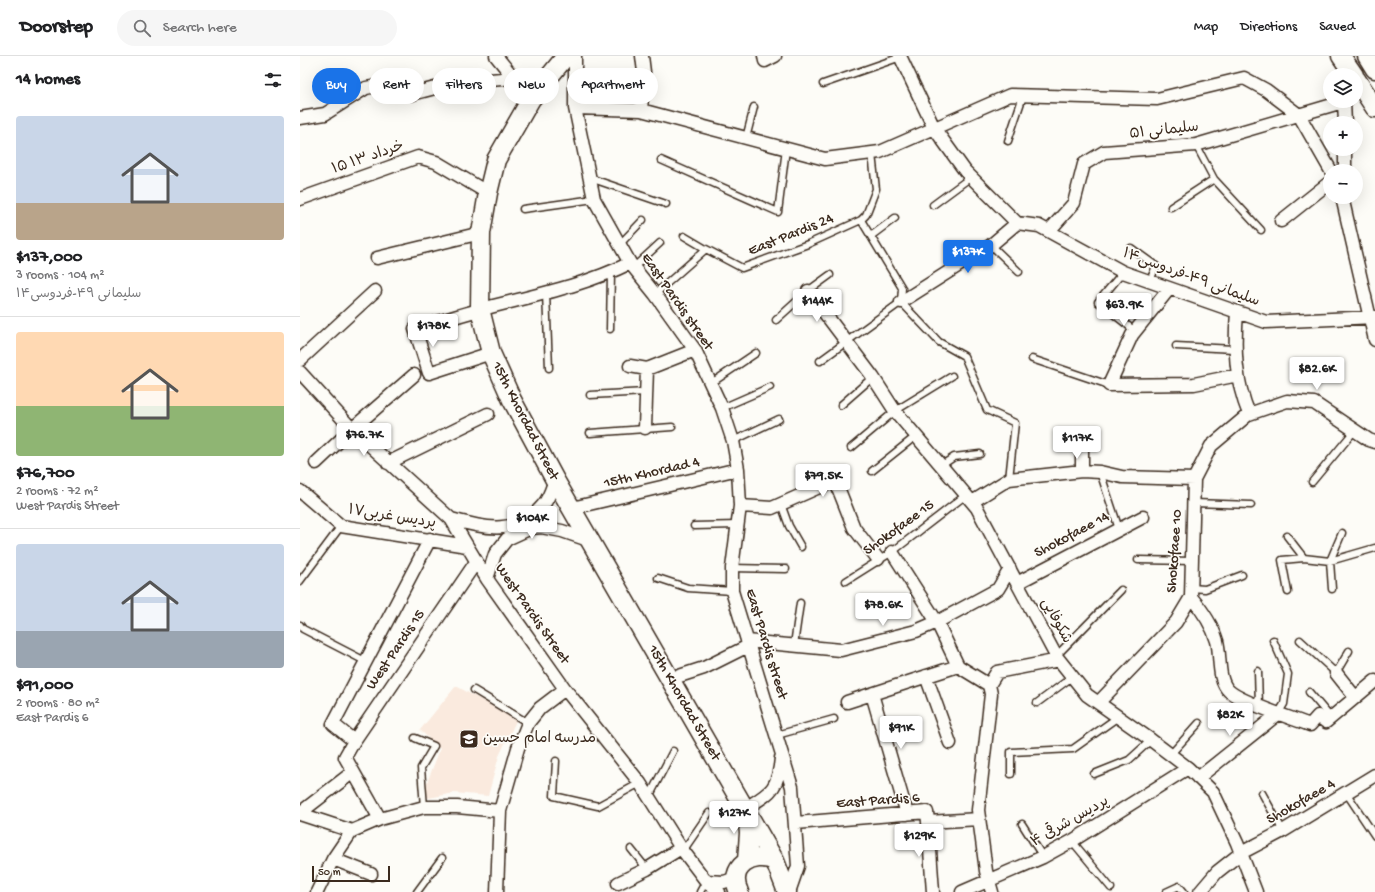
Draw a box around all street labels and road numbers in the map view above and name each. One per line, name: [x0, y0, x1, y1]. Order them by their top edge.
street label: سلیمانی ۵۱: [1128, 118, 1200, 144]
street label: ۱۵ خرداد ۱۳: [330, 137, 406, 179]
street label: East Pardis 24: [746, 210, 836, 260]
street label: سلیمانی ۴۹-فردوسی۱۴: [1120, 245, 1262, 311]
street label: East Pardis street: [637, 250, 718, 356]
street label: 15th Khordad Street: [487, 358, 564, 485]
street label: 15th Khordad 4: [601, 453, 702, 493]
street label: Shokofaee 15: [860, 496, 938, 560]
street label: پردیس غربی۱۷: [347, 501, 437, 533]
street label: Shokofaee 14: [1031, 508, 1113, 562]
street label: Shokofaee 10: [1163, 508, 1187, 593]
street label: West Pardis Street: [491, 560, 574, 669]
street label: East Pardis street: [741, 587, 792, 703]
street label: شکوفایی: [1037, 595, 1075, 647]
street label: West Pardis 15: [363, 606, 429, 693]
street label: 15th Khordad Street: [643, 641, 725, 766]
street label: Shokofaee 4: [1263, 775, 1339, 829]
street label: East Pardis 6: [836, 789, 921, 813]
street label: پردیس شرقی ۴: [1026, 789, 1112, 852]

